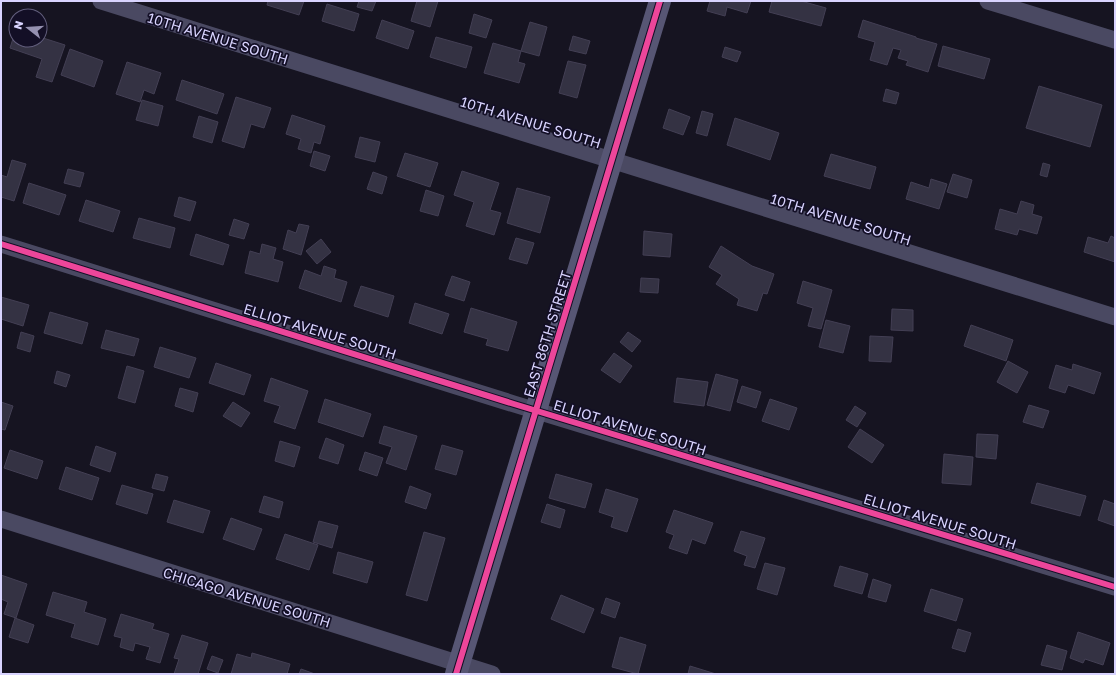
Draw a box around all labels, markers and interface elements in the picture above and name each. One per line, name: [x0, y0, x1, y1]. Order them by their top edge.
north arrow: [8, 8, 48, 48]
street label: 10TH AVENUE SOUTH: [146, 9, 290, 67]
text: N: [11, 19, 25, 31]
street label: 10TH AVENUE SOUTH: [459, 93, 603, 151]
street label: 10TH AVENUE SOUTH: [769, 190, 913, 248]
street label: EAST 86TH STREET: [520, 268, 574, 399]
street label: ELLIOT AVENUE SOUTH: [242, 300, 398, 362]
street label: ELLIOT AVENUE SOUTH: [552, 396, 708, 458]
street label: ELLIOT AVENUE SOUTH: [862, 490, 1018, 552]
street label: CHICAGO AVENUE SOUTH: [161, 563, 333, 631]

